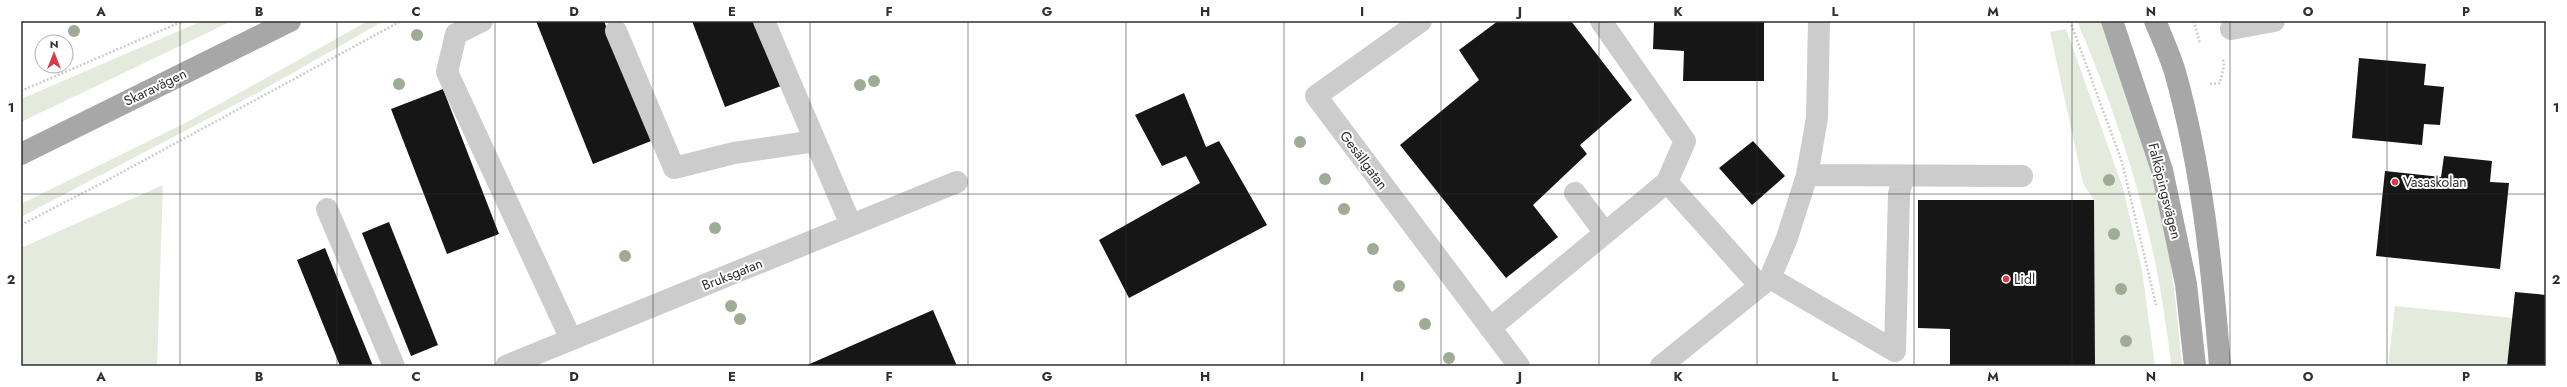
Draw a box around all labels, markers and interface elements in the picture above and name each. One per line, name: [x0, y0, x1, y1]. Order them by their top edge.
text: A: [95, 2, 106, 21]
text: B: [255, 2, 264, 21]
text: C: [411, 2, 421, 21]
text: D: [569, 2, 579, 21]
text: E: [728, 2, 736, 21]
text: F: [885, 2, 893, 21]
text: G: [1042, 2, 1053, 21]
text: H: [1200, 2, 1210, 21]
text: I: [1360, 2, 1364, 21]
text: J: [1515, 2, 1522, 21]
text: K: [1673, 2, 1683, 21]
text: L: [1832, 2, 1839, 21]
text: M: [1987, 2, 1999, 21]
text: N: [2146, 2, 2156, 21]
text: O: [2303, 2, 2314, 21]
text: P: [2462, 2, 2470, 21]
north arrow: [34, 34, 74, 74]
text: N: [50, 36, 58, 52]
street label: Skaravägen: [120, 63, 190, 111]
text: 1: [8, 98, 14, 117]
text: 1: [2553, 98, 2559, 117]
street label: Gesällgatan: [1335, 126, 1393, 194]
street label: Falköpingsvägen: [2143, 141, 2187, 241]
place label: Vasaskolan: [2403, 172, 2467, 192]
marker: Vasaskolan: [2390, 177, 2400, 187]
street label: Bruksgatan: [699, 253, 765, 295]
place label: Lidl: [2014, 269, 2035, 289]
text: 2: [7, 270, 15, 289]
text: 2: [2552, 270, 2560, 289]
marker: Lidl: [2001, 274, 2011, 284]
text: A: [95, 367, 106, 386]
text: B: [255, 367, 264, 386]
text: C: [411, 367, 421, 386]
text: D: [569, 367, 579, 386]
text: E: [728, 367, 736, 386]
text: F: [885, 367, 893, 386]
text: G: [1042, 367, 1053, 386]
text: H: [1200, 367, 1210, 386]
text: I: [1360, 367, 1364, 386]
text: J: [1515, 367, 1522, 386]
text: K: [1673, 367, 1683, 386]
text: L: [1832, 367, 1839, 386]
text: M: [1987, 367, 1999, 386]
text: N: [2146, 367, 2156, 386]
text: O: [2303, 367, 2314, 386]
text: P: [2462, 367, 2470, 386]

